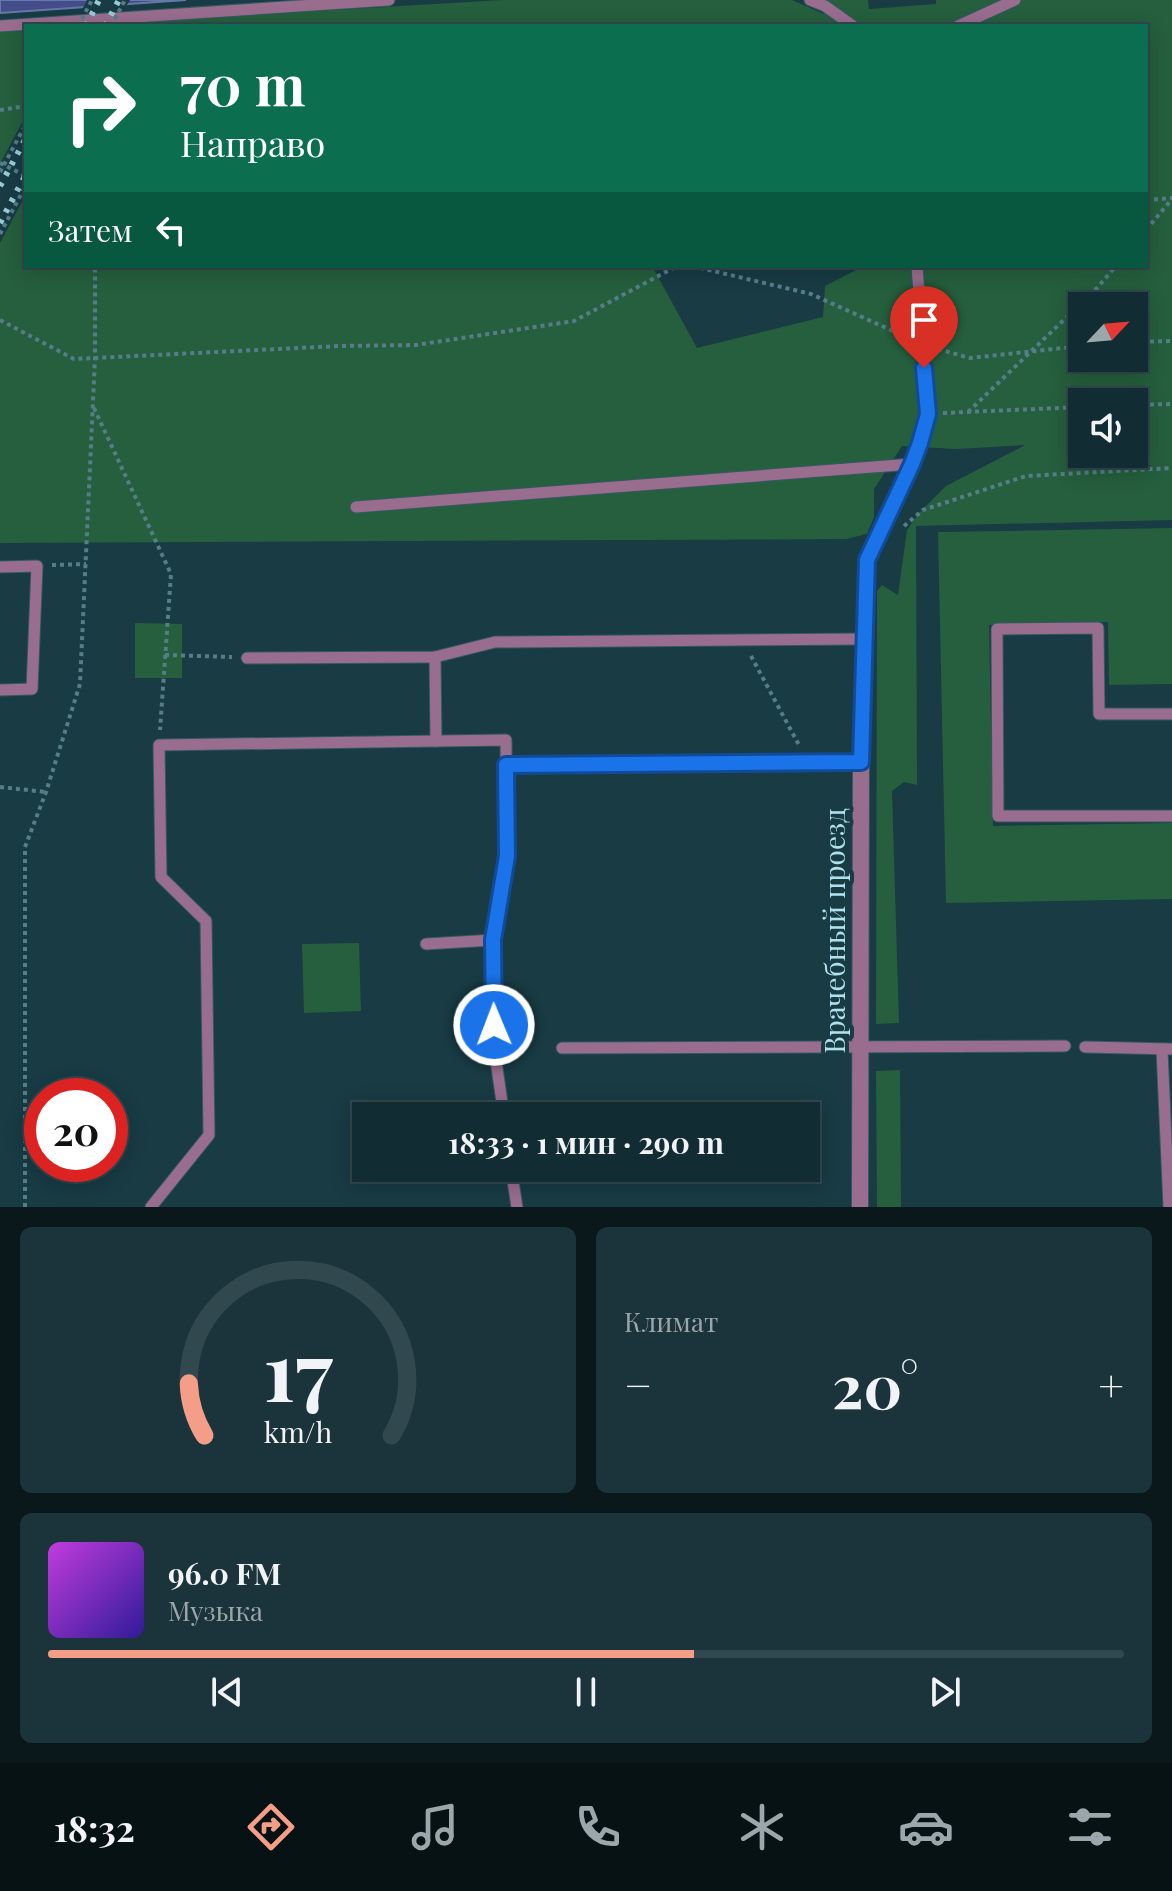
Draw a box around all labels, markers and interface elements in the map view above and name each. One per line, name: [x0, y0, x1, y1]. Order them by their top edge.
text: 70 m: [180, 46, 305, 121]
icon: right: [48, 56, 152, 160]
text: Направо: [180, 118, 325, 166]
icon: left: [149, 208, 193, 252]
text: Затем: [48, 210, 133, 250]
pin: [890, 286, 958, 368]
north arrow: [1068, 292, 1148, 372]
map controls: [1068, 292, 1148, 468]
icon: arrive: [902, 298, 946, 342]
button: sound: [1068, 388, 1148, 468]
street label: Врачебный проезд: [815, 808, 852, 1054]
position arrow: [452, 983, 536, 1067]
speed limit sign: 20: [24, 1078, 128, 1182]
text: 18:33 · 1 мин · 290 m: [448, 1122, 724, 1162]
text: Климат: [624, 1304, 718, 1339]
text: 17: [263, 1312, 333, 1423]
text: 20°: [832, 1344, 919, 1424]
text: −: [624, 1354, 652, 1413]
text: +: [1098, 1354, 1124, 1413]
text: km/h: [264, 1412, 332, 1450]
text: 96.0 FM: [168, 1553, 281, 1593]
text: Музыка: [168, 1593, 263, 1628]
icon: previous: [205, 1670, 249, 1714]
icon: pause: [564, 1670, 608, 1714]
icon: next: [923, 1670, 967, 1714]
icon: directions: [243, 1799, 299, 1855]
icon: music: [407, 1799, 463, 1855]
icon: phone: [570, 1799, 626, 1855]
icon: climate: [734, 1799, 790, 1855]
icon: car: [898, 1799, 954, 1855]
icon: filters: [1062, 1799, 1118, 1855]
text: 18:32: [54, 1803, 135, 1851]

